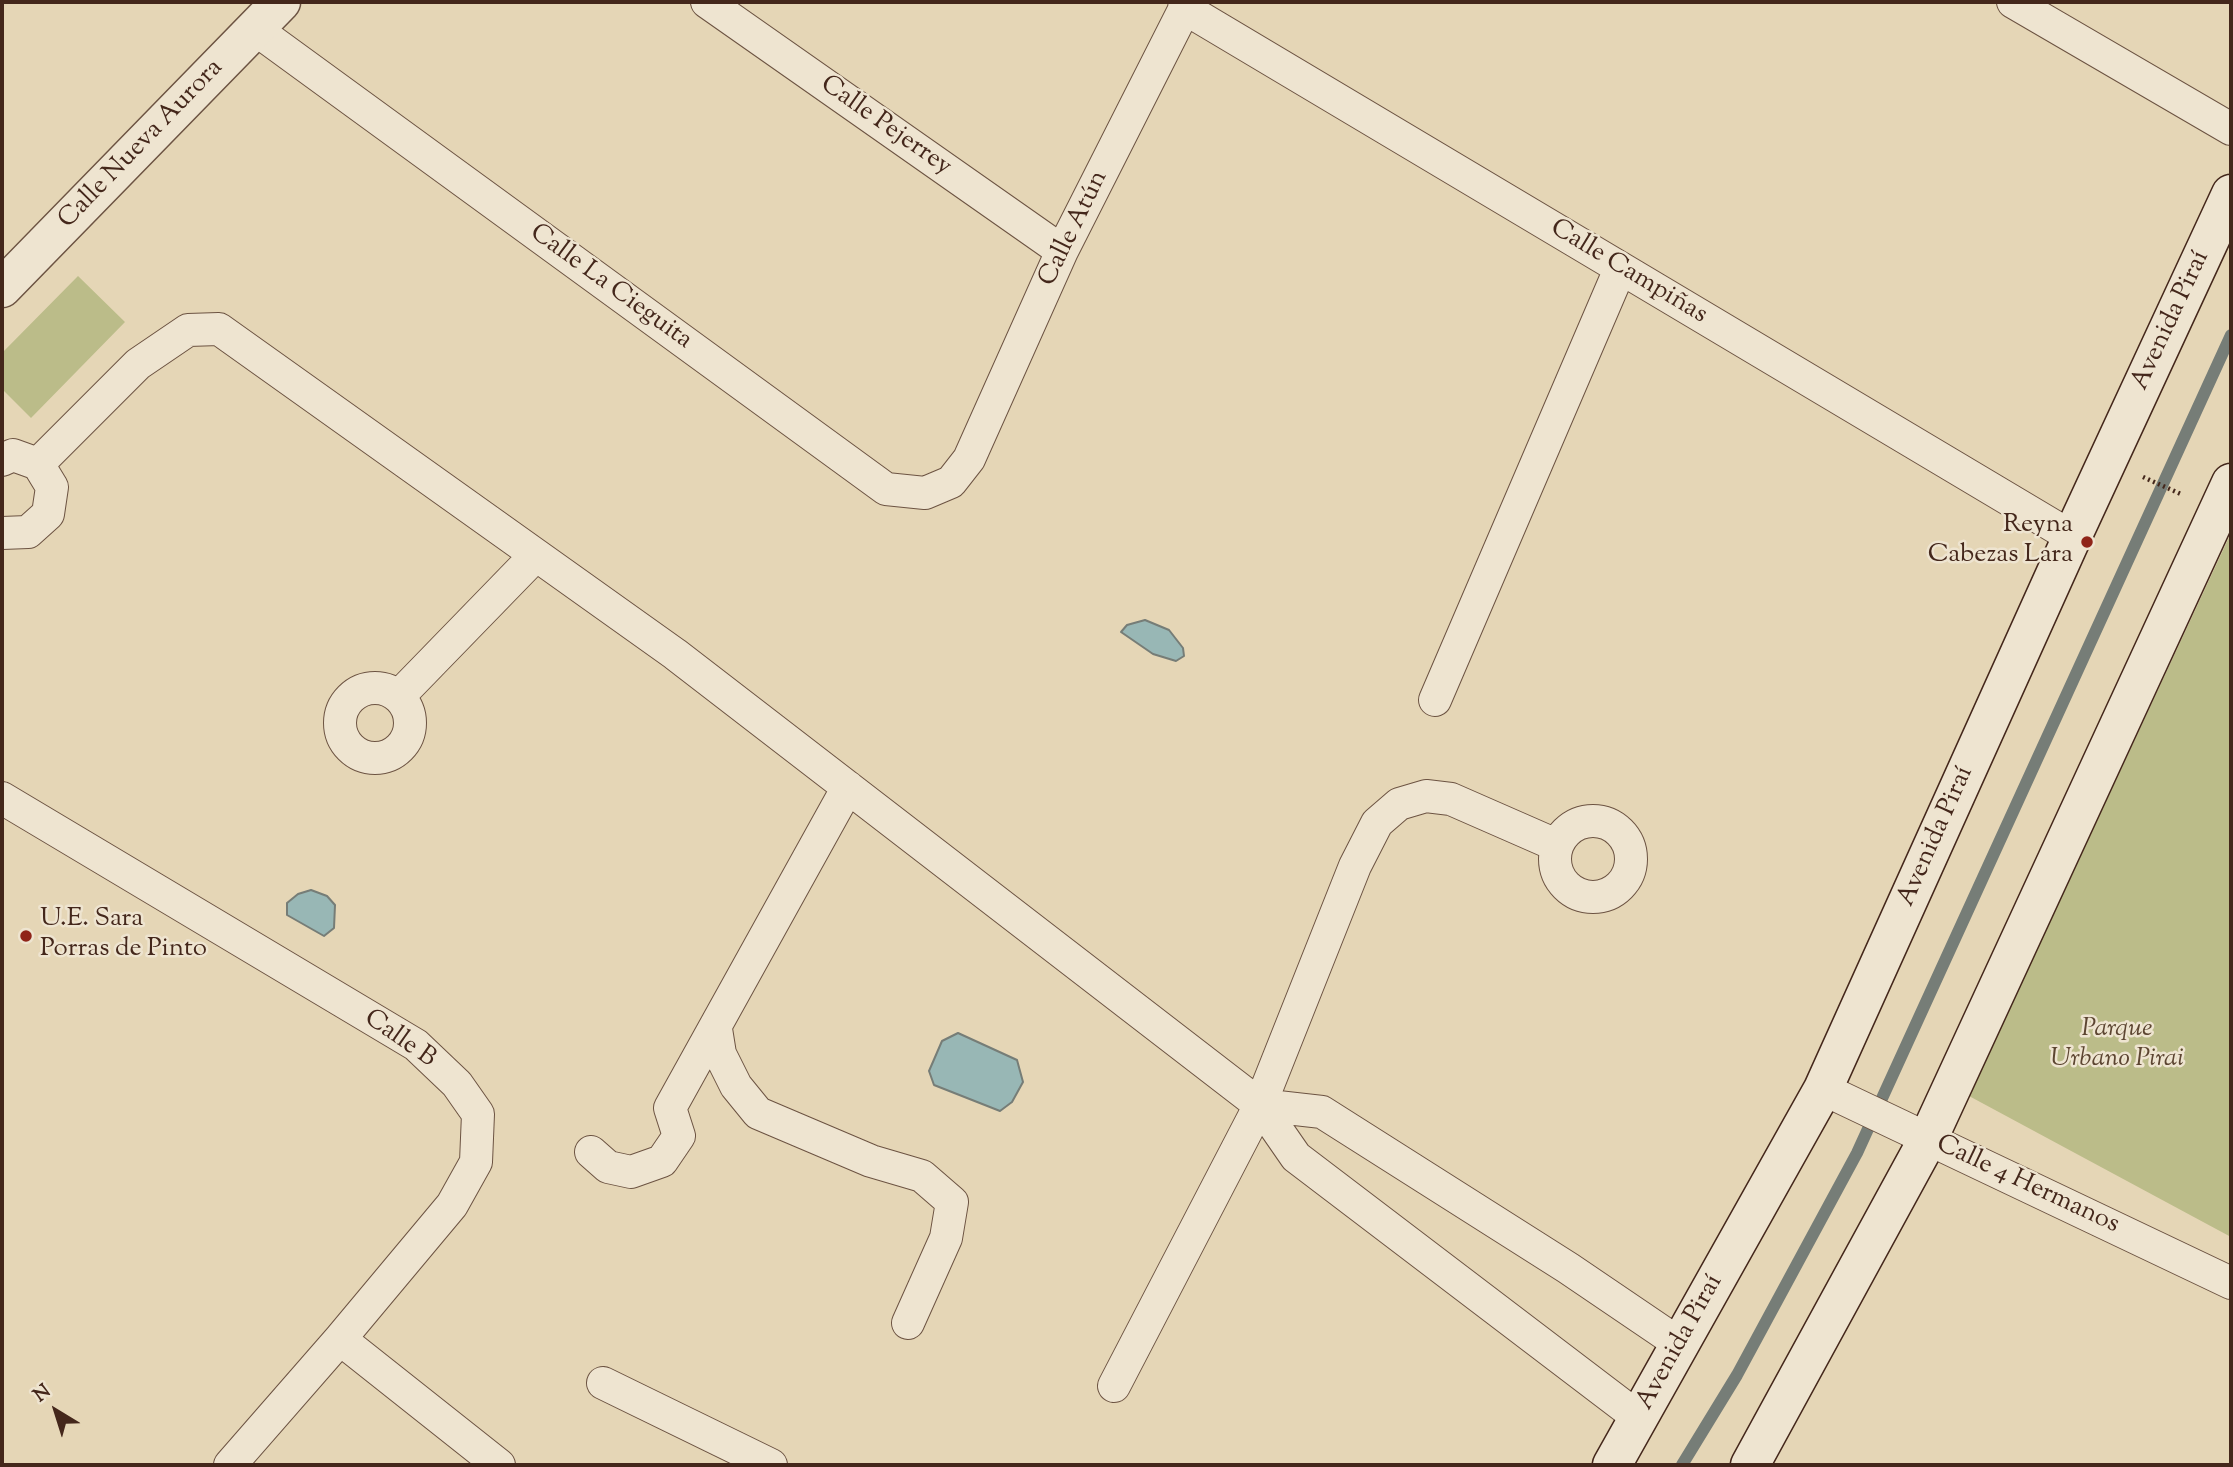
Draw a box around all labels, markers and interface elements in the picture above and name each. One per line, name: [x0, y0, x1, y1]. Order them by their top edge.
street label: Calle Nueva Aurora: [53, 54, 231, 236]
street label: Calle Pejerrey: [813, 70, 957, 184]
street label: Calle Atún: [1034, 166, 1116, 292]
street label: Calle Campiñas: [1544, 214, 1712, 332]
street label: Calle La Cieguita: [523, 219, 697, 357]
street label: Avenida Piraí: [2126, 246, 2218, 396]
place label: Reyna Cabezas Lara: [1928, 511, 2073, 572]
marker: Reyna Cabezas Lara: [2079, 534, 2095, 550]
street label: Avenida Piraí: [1892, 762, 1982, 912]
place label: U.E. Sara Porras de Pinto: [40, 905, 207, 967]
marker: U.E. Sara Porras de Pinto: [18, 928, 34, 944]
street label: Calle B: [357, 1004, 441, 1076]
park label: Parque Urbano Pirai: [2050, 1015, 2184, 1076]
street label: Calle 4 Hermanos: [1930, 1130, 2124, 1242]
street label: Avenida Piraí: [1631, 1270, 1731, 1416]
north arrow: [21, 1376, 91, 1446]
text: N: [28, 1379, 57, 1409]

